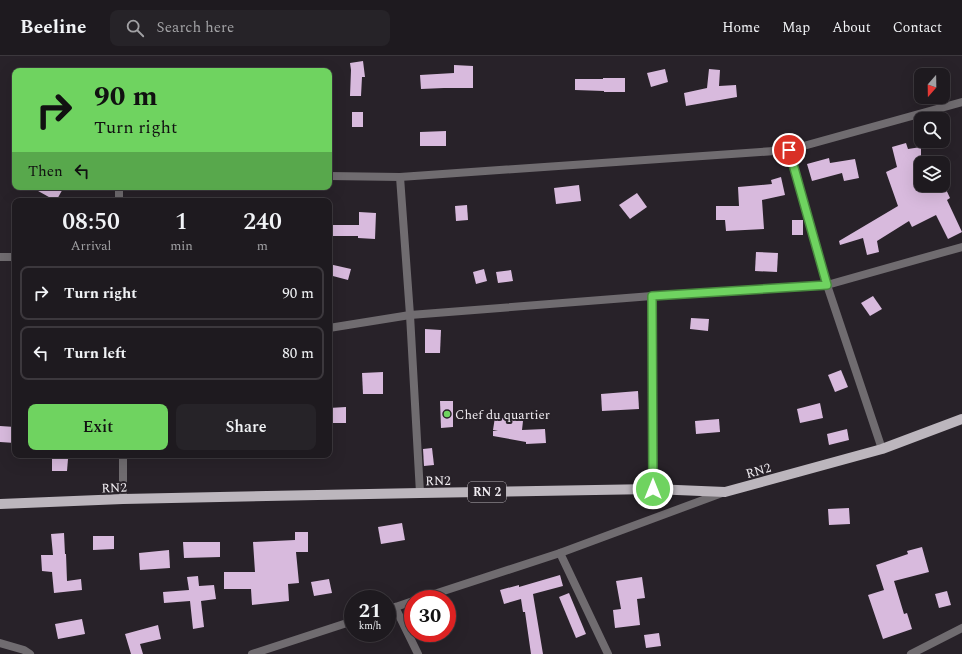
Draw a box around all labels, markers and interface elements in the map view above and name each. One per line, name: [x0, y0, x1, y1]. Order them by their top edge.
search box: [110, 10, 390, 46]
text: Beeline: [20, 13, 86, 42]
text: Search here: [156, 16, 234, 39]
icon: search: [124, 17, 146, 39]
text: Home: [722, 17, 760, 38]
text: Map: [782, 17, 810, 38]
text: About: [832, 17, 871, 38]
text: Contact: [893, 17, 942, 38]
north arrow: [914, 68, 950, 104]
map controls: [914, 68, 950, 192]
text: 90 m: [94, 75, 158, 118]
icon: right: [28, 84, 80, 136]
button: search: [914, 112, 950, 148]
text: Turn right: [94, 114, 177, 141]
pin: [772, 133, 806, 167]
icon: arrive: [778, 139, 800, 161]
button: layers: [914, 156, 950, 192]
text: Then: [28, 160, 63, 183]
icon: left: [71, 160, 93, 182]
text: 08:50: [62, 204, 120, 240]
text: 1: [175, 204, 188, 240]
text: 240: [243, 204, 282, 240]
text: Arrival: [71, 236, 111, 256]
text: min: [170, 236, 193, 256]
text: m: [257, 236, 268, 256]
icon: right: [30, 282, 52, 304]
text: Turn right: [64, 282, 137, 305]
text: 90 m: [282, 282, 314, 305]
icon: left: [30, 342, 52, 364]
text: Turn left: [64, 342, 126, 365]
text: 80 m: [282, 342, 314, 365]
button: Exit: [28, 404, 168, 450]
button: Share: [176, 404, 316, 450]
place label: Chef du quartier: [455, 405, 550, 425]
marker: Chef du quartier: [442, 409, 452, 419]
street label: RN2: [743, 458, 773, 484]
position arrow: [632, 468, 674, 510]
street label: RN2: [425, 471, 451, 491]
street label: RN2: [101, 478, 127, 498]
road number: RN 2: [468, 482, 506, 502]
speed limit sign: 30: [404, 590, 456, 642]
text: 21: [359, 596, 381, 626]
text: km/h: [359, 618, 381, 634]

